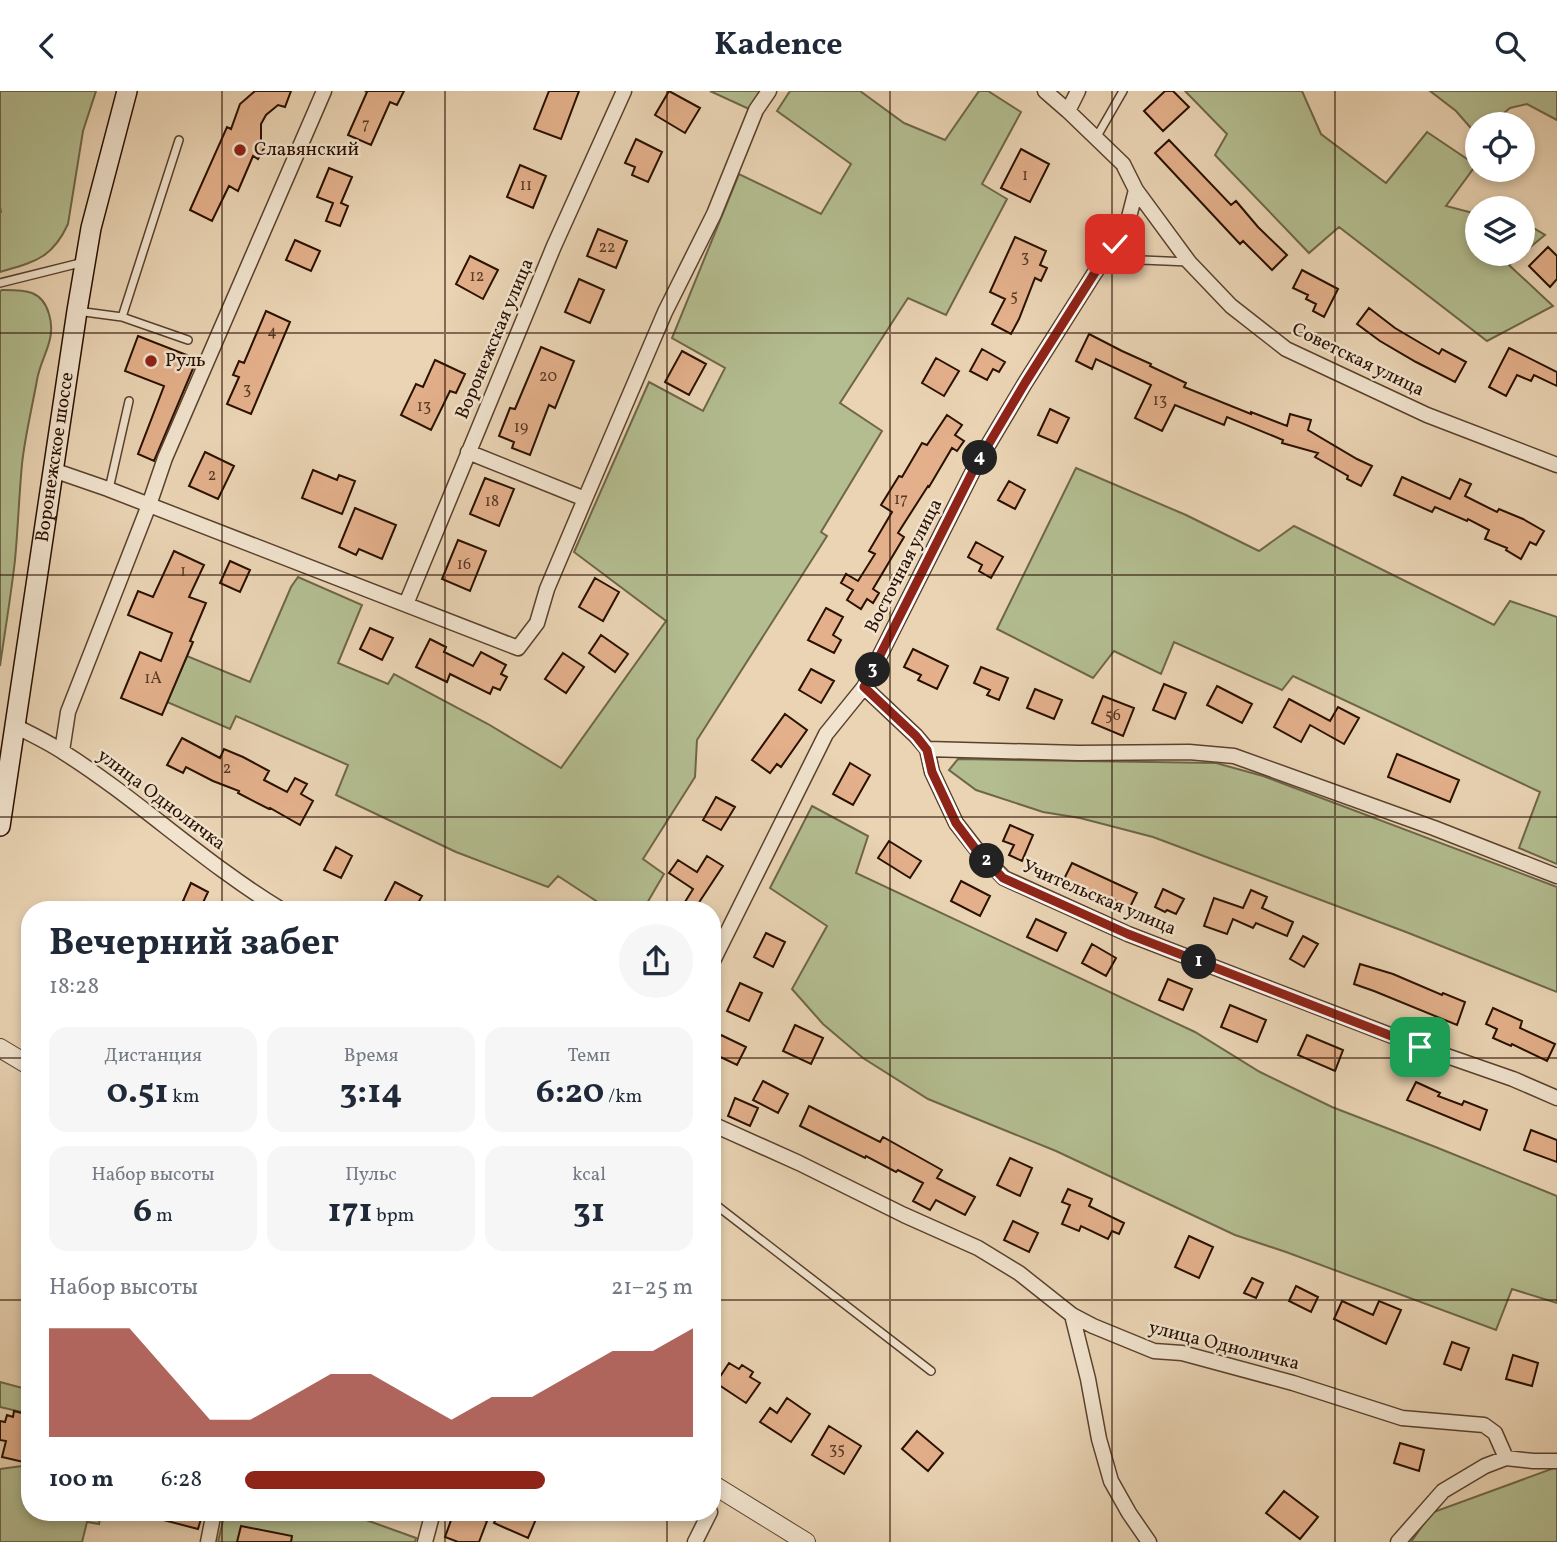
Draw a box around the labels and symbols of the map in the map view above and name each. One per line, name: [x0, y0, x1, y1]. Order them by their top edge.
house number: 7: [362, 114, 370, 136]
place label: Славянский: [254, 137, 359, 163]
marker: Славянский: [232, 142, 248, 158]
house number: 1: [1022, 165, 1028, 187]
house number: 11: [520, 175, 532, 197]
pin: [1085, 214, 1145, 274]
house number: 22: [598, 237, 616, 259]
house number: 3: [1021, 247, 1029, 269]
street label: Воронежская улица: [449, 255, 541, 423]
house number: 12: [470, 266, 484, 288]
house number: 5: [1010, 286, 1018, 308]
street label: Советская улица: [1287, 317, 1429, 403]
house number: 4: [267, 321, 277, 343]
place label: Руль: [165, 348, 206, 374]
marker: Руль: [143, 353, 159, 369]
house number: 20: [539, 366, 557, 388]
street label: Воронежское шоссе: [30, 370, 81, 544]
house number: 3: [243, 379, 251, 401]
house number: 13: [1153, 390, 1167, 412]
house number: 13: [417, 396, 431, 418]
house number: 19: [514, 417, 528, 439]
pin: 4: [962, 441, 998, 475]
house number: 2: [208, 465, 216, 487]
house number: 17: [894, 489, 908, 511]
house number: 18: [485, 491, 499, 513]
street label: Восточная улица: [859, 494, 949, 638]
house number: 16: [457, 554, 471, 576]
house number: 1: [180, 561, 186, 583]
pin: 3: [856, 653, 890, 687]
house number: 1А: [144, 668, 162, 690]
house number: 56: [1105, 705, 1121, 727]
street label: улица Одноличка: [91, 743, 231, 857]
house number: 2: [223, 758, 231, 780]
pin: 2: [970, 843, 1004, 879]
street label: Учительская улица: [1018, 854, 1180, 942]
pin: 1: [1182, 945, 1216, 979]
pin: [1390, 1017, 1450, 1077]
street label: улица Одноличка: [1146, 1315, 1302, 1377]
house number: 35: [829, 1439, 845, 1461]

